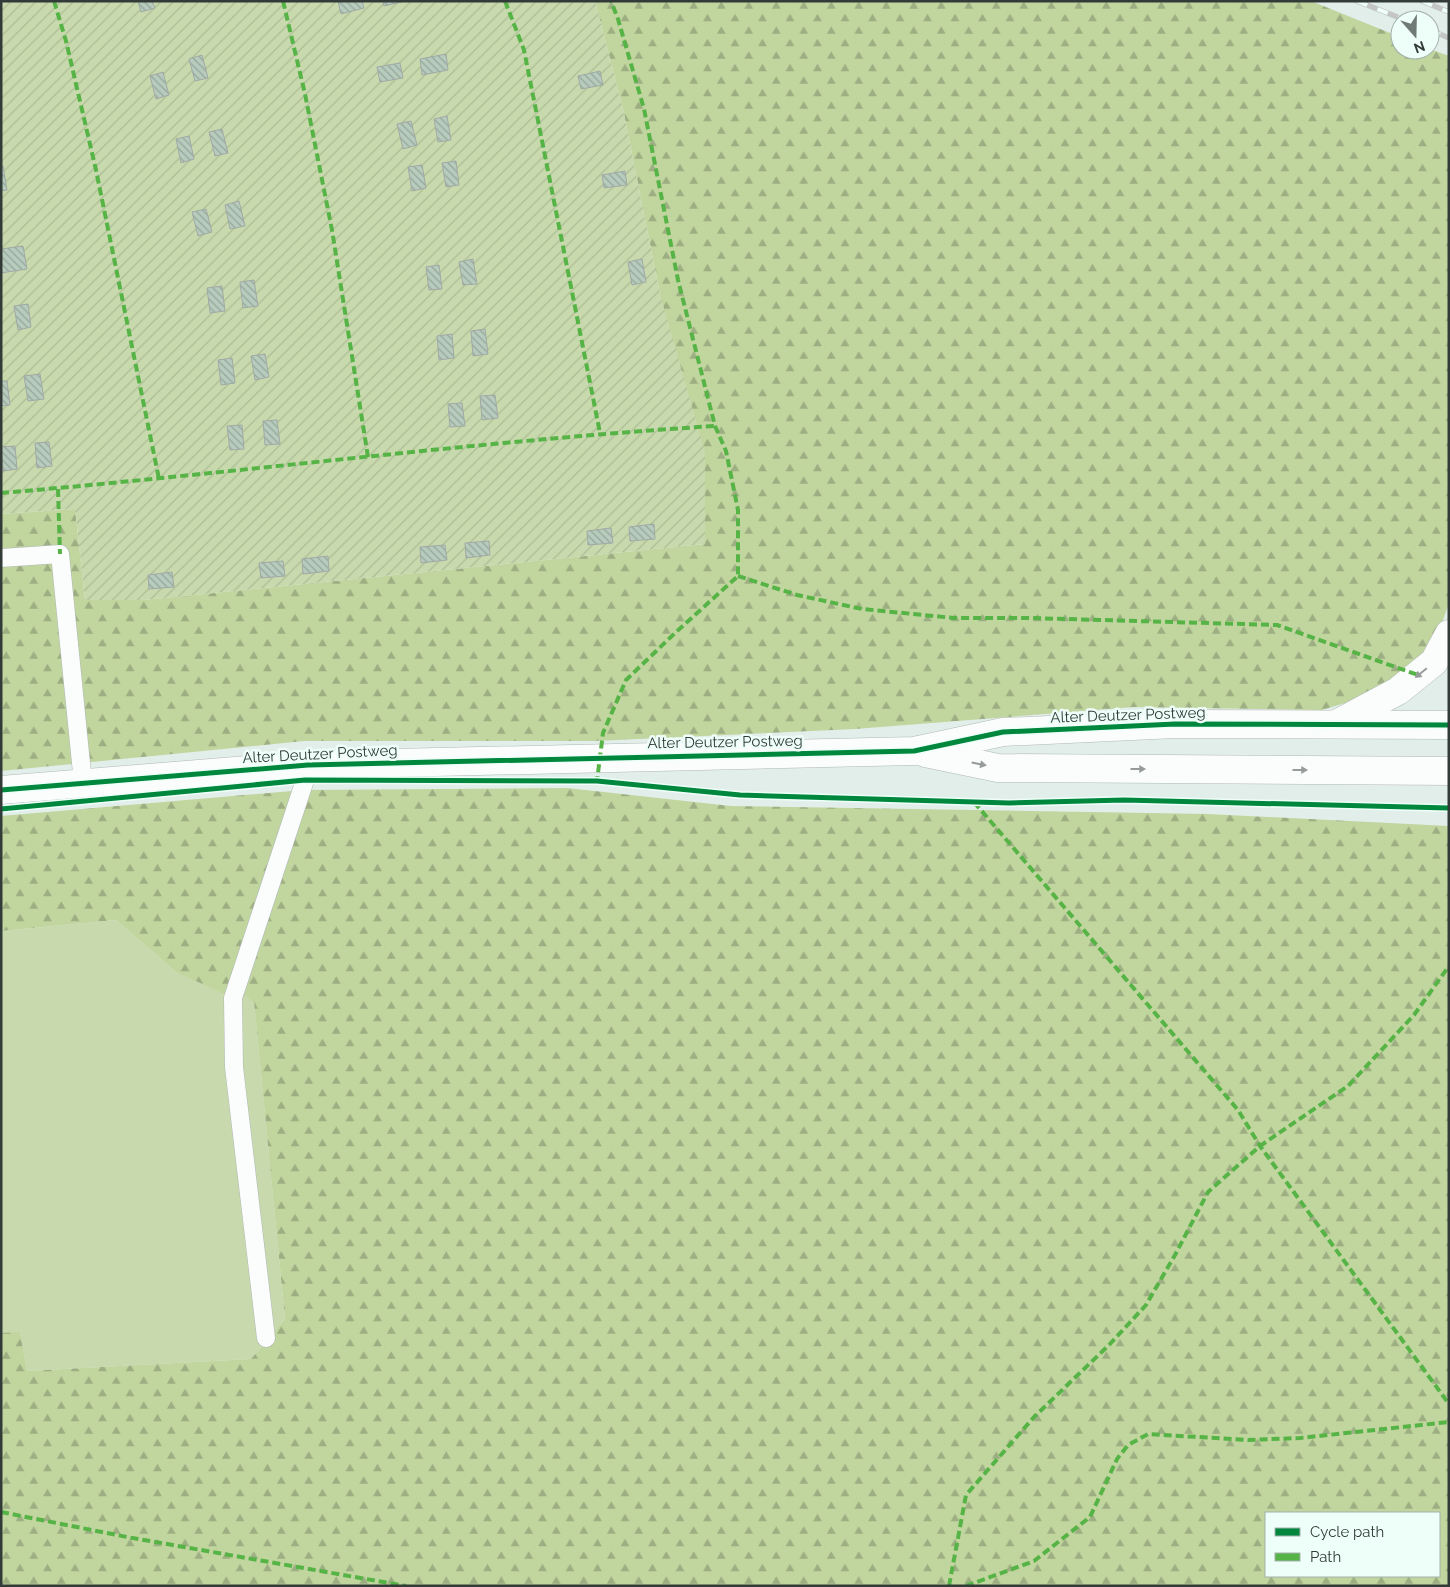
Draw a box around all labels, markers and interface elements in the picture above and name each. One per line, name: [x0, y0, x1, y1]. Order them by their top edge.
north arrow: [1390, 10, 1440, 60]
text: N: [1412, 38, 1427, 57]
one-way arrow: [1415, 667, 1428, 678]
street label: Alter Deutzer Postweg: [1050, 703, 1206, 727]
street label: Alter Deutzer Postweg: [647, 732, 803, 752]
street label: Alter Deutzer Postweg: [242, 741, 398, 767]
one-way arrow: [971, 760, 987, 768]
one-way arrow: [1130, 765, 1146, 773]
one-way arrow: [1292, 766, 1308, 774]
legend: [1265, 1512, 1440, 1577]
text: Cycle path: [1310, 1523, 1384, 1541]
text: Path: [1310, 1548, 1341, 1566]

